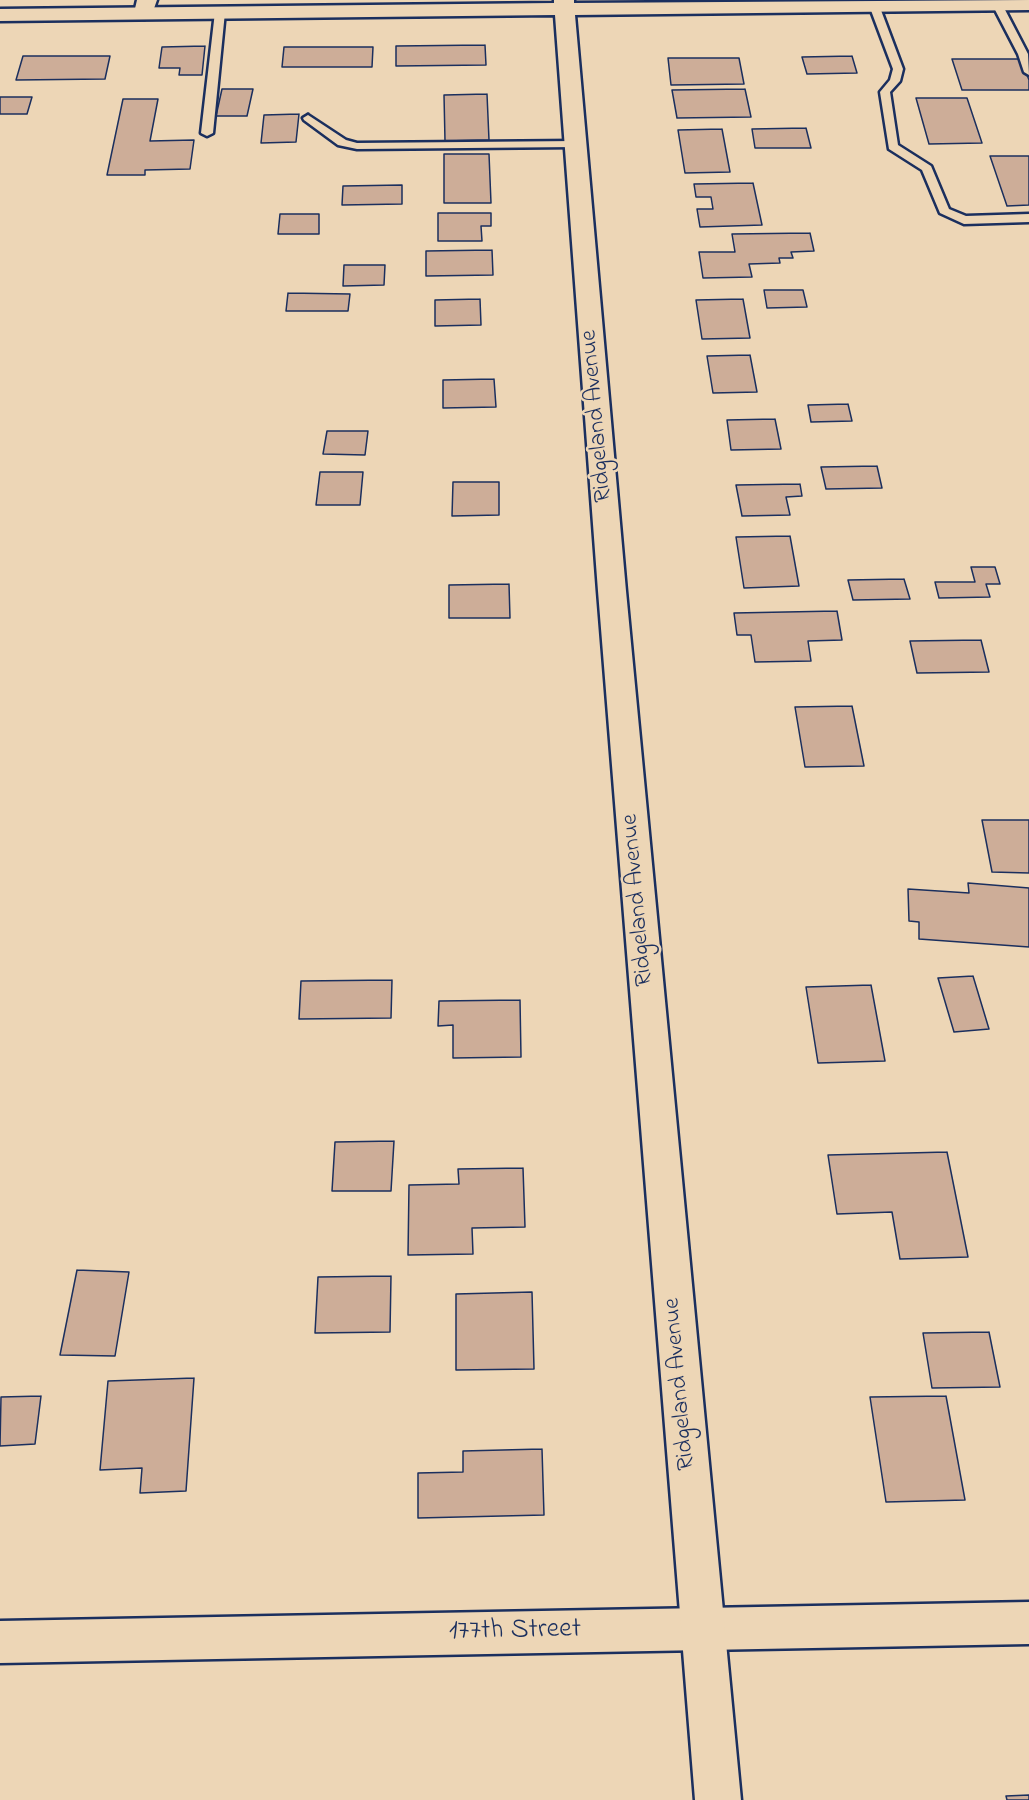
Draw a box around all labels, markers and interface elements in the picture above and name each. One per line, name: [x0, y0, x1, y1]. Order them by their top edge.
street label: Ridgeland Avenue: [576, 329, 620, 503]
street label: Ridgeland Avenue: [617, 813, 661, 987]
street label: Ridgeland Avenue: [659, 1297, 703, 1471]
street label: 177th Street: [449, 1614, 581, 1650]

